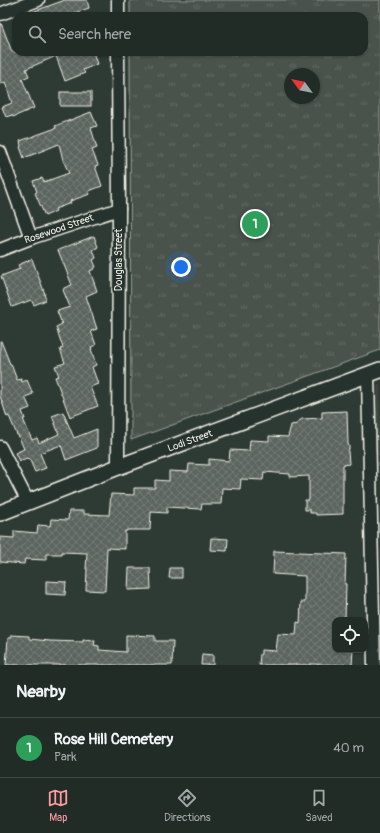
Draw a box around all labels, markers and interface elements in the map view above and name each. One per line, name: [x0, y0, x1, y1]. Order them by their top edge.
search box: [12, 12, 368, 56]
icon: search: [26, 23, 48, 45]
text: Search here: [58, 25, 131, 44]
north arrow: [284, 68, 320, 104]
pin: 1: [242, 209, 268, 239]
street label: Rosewood Street: [23, 211, 96, 246]
street label: Douglas Street: [113, 228, 125, 291]
your location: [171, 257, 191, 277]
street label: Lodi Street: [166, 427, 215, 455]
map controls: [332, 617, 368, 653]
button: locate: [332, 617, 368, 653]
text: Nearby: [16, 681, 65, 702]
text: Rose Hill Cemetery: [54, 730, 173, 749]
text: 1: [26, 740, 32, 756]
text: 40 m: [333, 740, 364, 756]
text: Park: [54, 749, 77, 765]
tab: Map: [47, 787, 69, 824]
tab: Directions: [164, 787, 211, 824]
tab: Saved: [305, 787, 333, 824]

